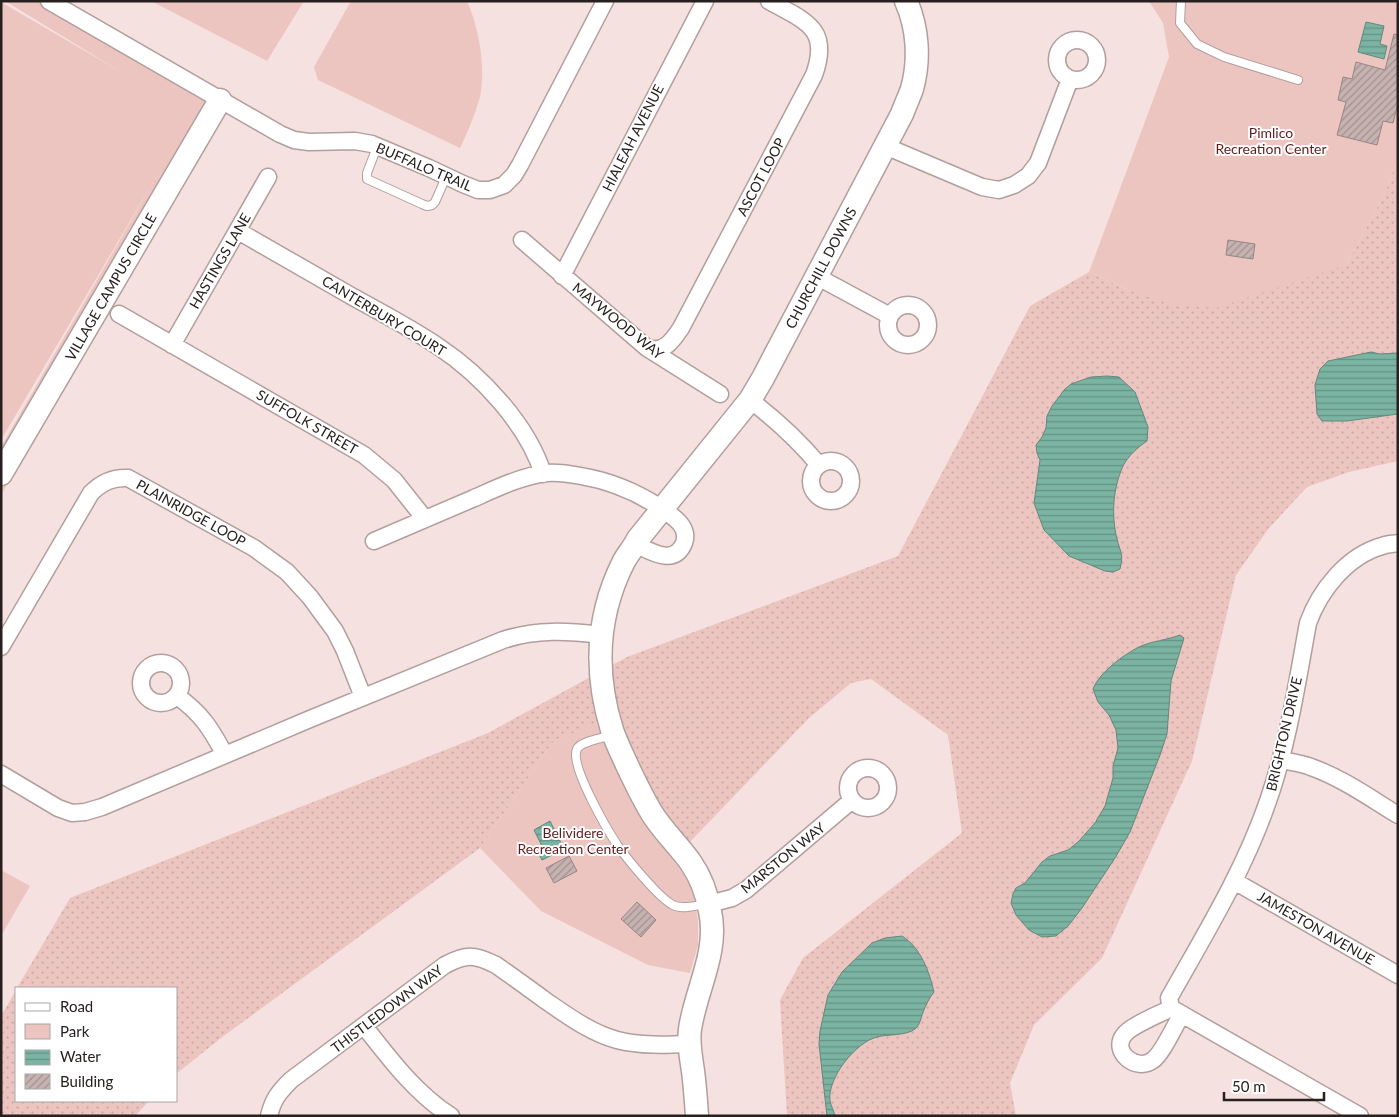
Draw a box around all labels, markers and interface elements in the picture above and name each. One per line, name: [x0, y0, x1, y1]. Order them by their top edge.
street label: HIALEAH AVENUE: [598, 81, 667, 194]
park label: Pimlico Recreation Center: [1215, 124, 1327, 157]
street label: ASCOT LOOP: [733, 135, 788, 219]
street label: BUFFALO TRAIL: [374, 139, 475, 194]
street label: CHURCHILL DOWNS: [781, 204, 860, 331]
street label: VILLAGE CAMPUS CIRCLE: [61, 210, 160, 363]
street label: HASTINGS LANE: [185, 210, 254, 312]
street label: CANTERBURY COURT: [319, 272, 450, 360]
street label: MAYWOOD WAY: [569, 279, 667, 363]
street label: SUFFOLK STREET: [254, 386, 361, 458]
street label: PLAINRIDGE LOOP: [134, 475, 249, 550]
street label: BRIGHTON DRIVE: [1262, 675, 1305, 793]
street label: MARSTON WAY: [737, 818, 828, 897]
park label: Belividere Recreation Center: [517, 824, 629, 857]
street label: JAMESTON AVENUE: [1255, 887, 1378, 968]
street label: THISTLEDOWN WAY: [328, 961, 446, 1056]
legend: [15, 987, 178, 1102]
text: Road: [60, 997, 93, 1015]
text: Park: [60, 1022, 90, 1040]
text: Water: [60, 1047, 101, 1065]
scale bar: [1224, 1070, 1324, 1102]
text: Building: [60, 1072, 113, 1090]
text: 50 m: [1232, 1077, 1266, 1095]

